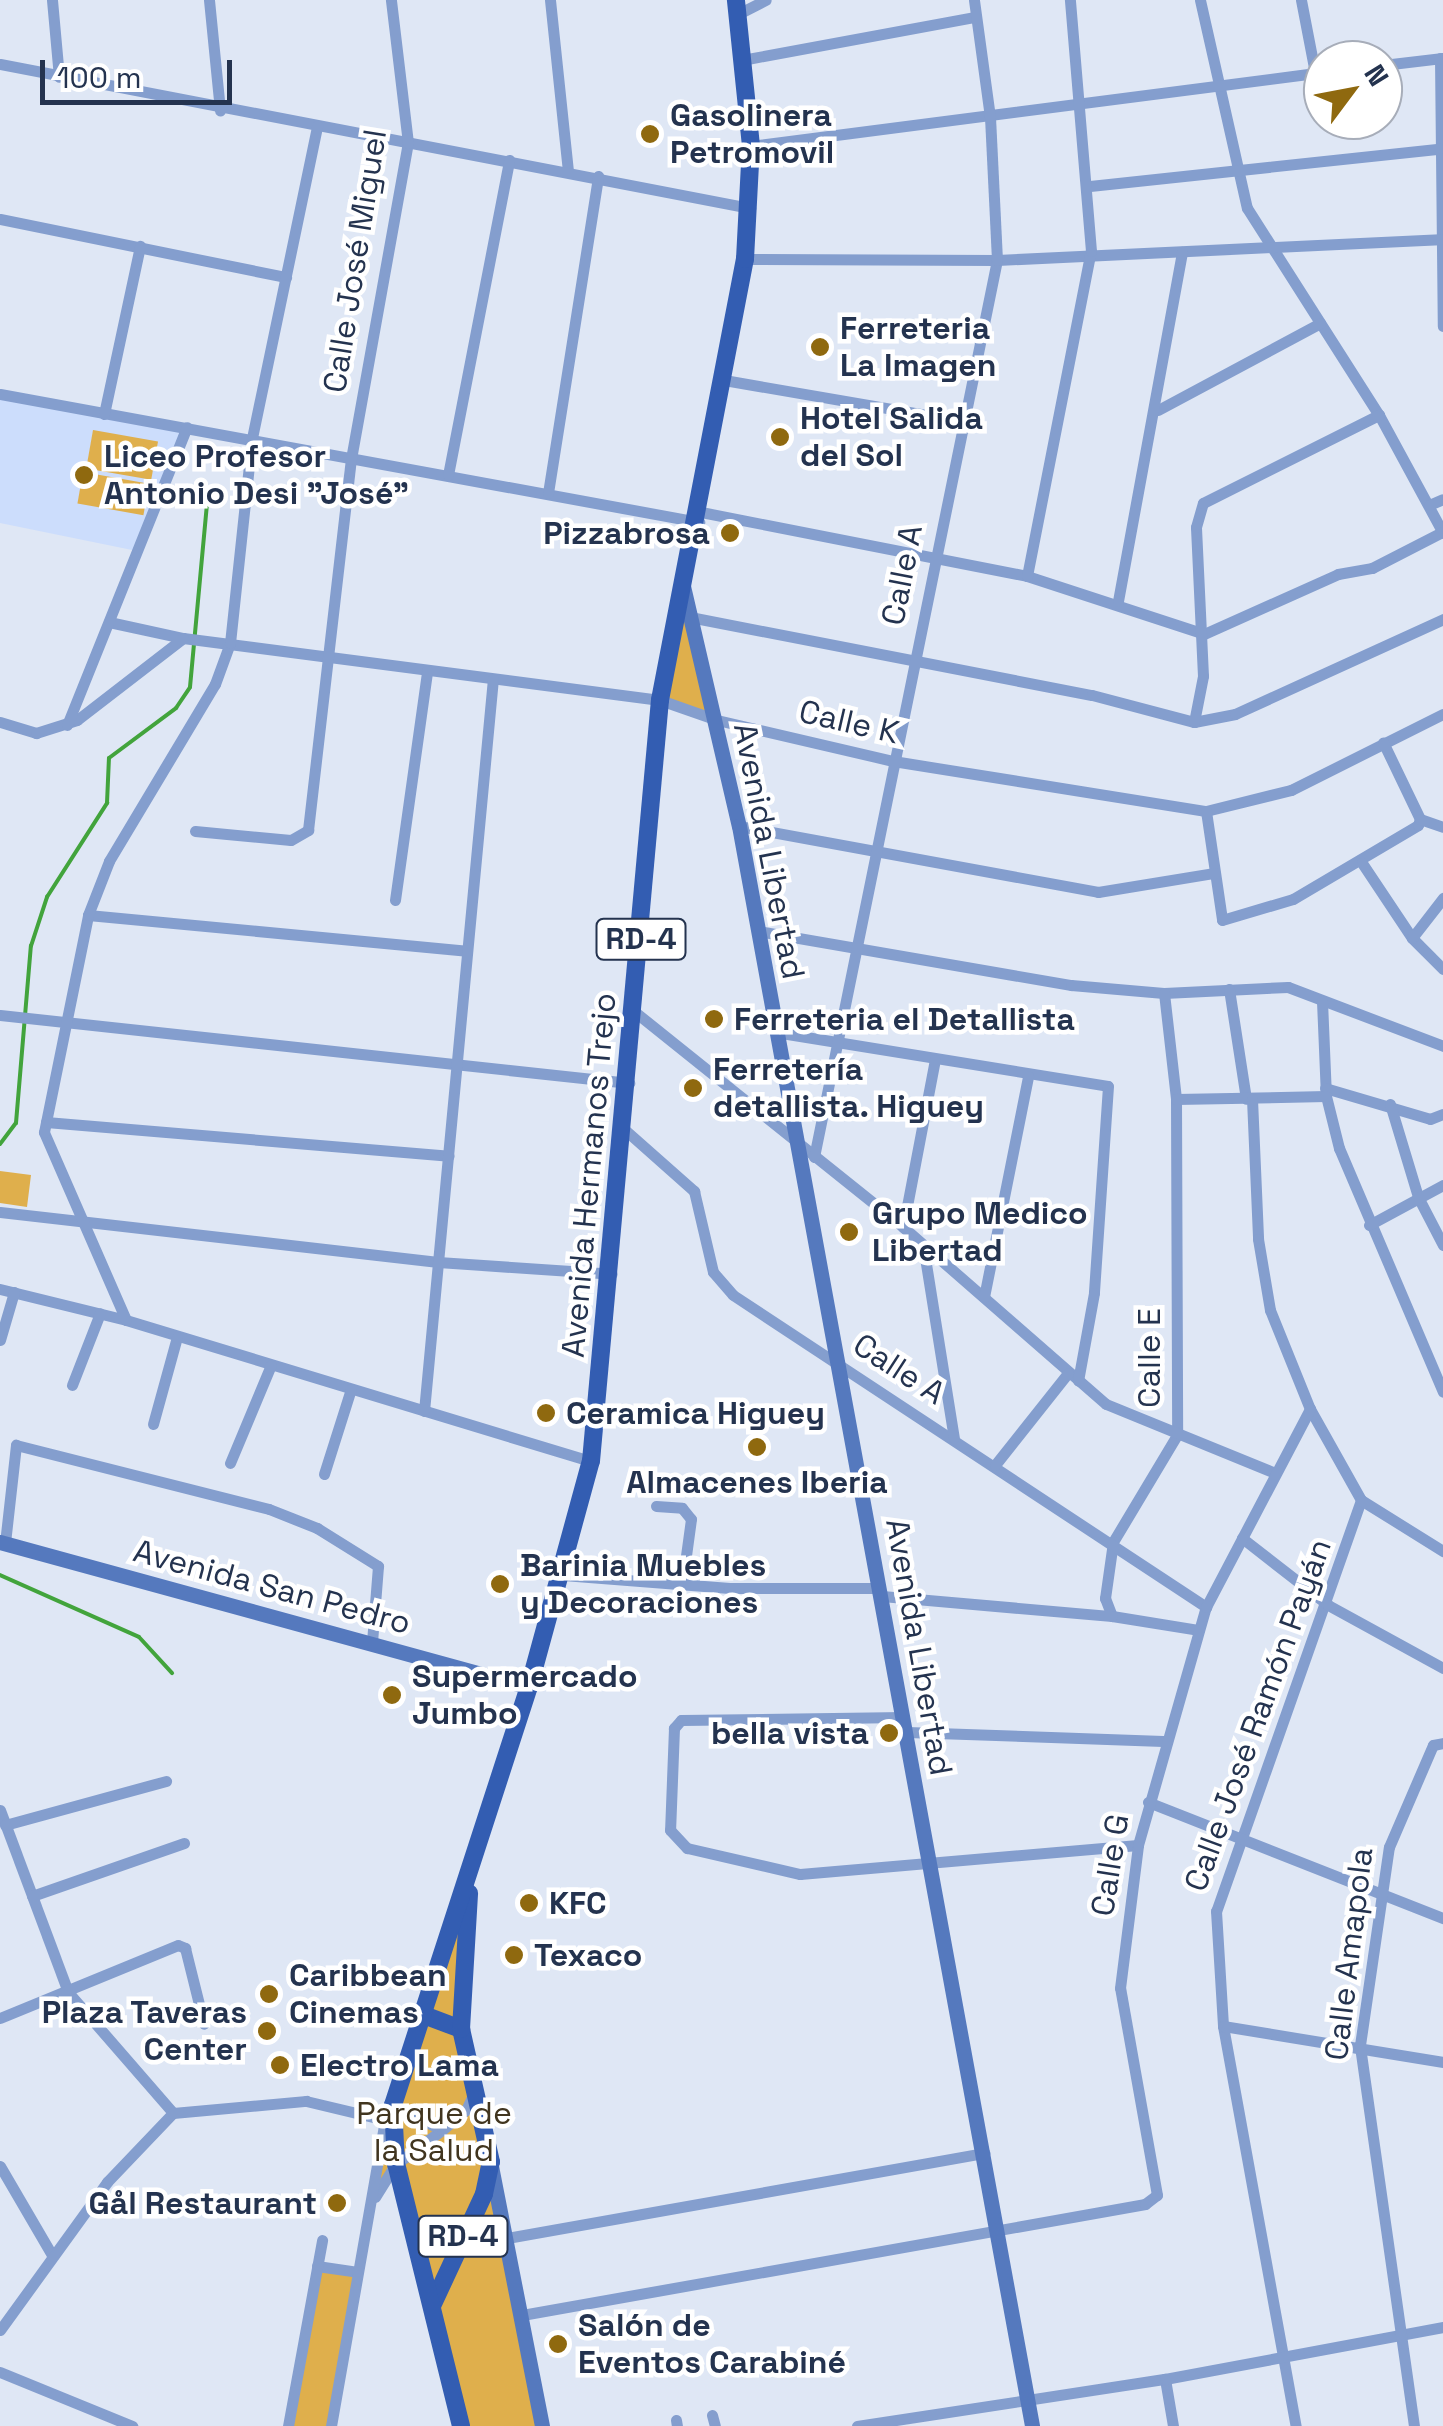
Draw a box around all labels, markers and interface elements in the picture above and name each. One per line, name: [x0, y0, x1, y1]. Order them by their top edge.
scale bar: [45, 40, 238, 102]
north arrow: [1303, 40, 1403, 140]
text: 100 m: [57, 58, 142, 97]
text: N: [1357, 58, 1397, 93]
place label: Gasolinera Petromovil: [670, 97, 834, 172]
marker: Gasolinera Petromovil: [639, 123, 661, 145]
street label: Calle José Miguel: [315, 127, 395, 395]
place label: Ferreteria La Imagen: [840, 310, 997, 385]
marker: Ferreteria La Imagen: [809, 336, 831, 358]
place label: Hotel Salida del Sol: [800, 400, 983, 475]
marker: Hotel Salida del Sol: [769, 426, 791, 448]
place label: Liceo Profesor Antonio Desi "José": [104, 438, 409, 513]
marker: Liceo Profesor Antonio Desi "José": [73, 464, 95, 486]
place label: Pizzabrosa: [543, 514, 710, 552]
street label: Calle A: [873, 521, 931, 629]
marker: Pizzabrosa: [719, 522, 741, 544]
street label: Calle K: [795, 692, 903, 752]
street label: Avenida Libertad: [725, 720, 813, 982]
road number: RD-4: [594, 914, 688, 964]
street label: Avenida Hermanos Trejo: [554, 991, 624, 1359]
place label: Ferreteria el Detallista: [734, 1000, 1075, 1038]
marker: Ferreteria el Detallista: [703, 1008, 725, 1030]
place label: Ferretería detallista. Higuey: [713, 1051, 985, 1126]
marker: Ferretería detallista. Higuey: [682, 1077, 704, 1099]
place label: Grupo Medico Libertad: [872, 1195, 1088, 1270]
marker: Grupo Medico Libertad: [836, 1219, 862, 1245]
street label: Calle E: [1130, 1308, 1168, 1408]
street label: Calle A: [846, 1325, 952, 1413]
place label: Ceramica Higuey: [566, 1394, 825, 1432]
marker: Ceramica Higuey: [535, 1402, 557, 1424]
marker: Almacenes Iberia: [746, 1436, 768, 1458]
place label: Almacenes Iberia: [626, 1463, 888, 1501]
street label: Avenida Libertad: [878, 1516, 960, 1778]
street label: Avenida San Pedro: [129, 1532, 415, 1642]
street label: Calle José Ramón Payán: [1176, 1534, 1340, 1896]
place label: Barinia Muebles y Decoraciones: [520, 1547, 766, 1622]
marker: Barinia Muebles y Decoraciones: [489, 1573, 511, 1595]
place label: Supermercado Jumbo: [412, 1658, 637, 1733]
marker: Supermercado Jumbo: [381, 1684, 403, 1706]
place label: bella vista: [711, 1714, 869, 1752]
marker: bella vista: [878, 1722, 900, 1744]
street label: Calle G: [1083, 1811, 1137, 1919]
street label: Calle Amapola: [1317, 1845, 1381, 2063]
place label: KFC: [549, 1884, 607, 1922]
marker: KFC: [518, 1892, 540, 1914]
place label: Texaco: [534, 1936, 642, 1974]
marker: Texaco: [503, 1944, 525, 1966]
place label: Caribbean Cinemas: [289, 1957, 447, 2032]
marker: Caribbean Cinemas: [258, 1983, 280, 2005]
place label: Plaza Taveras Center: [41, 1994, 247, 2069]
marker: Plaza Taveras Center: [256, 2020, 278, 2042]
place label: Electro Lama: [300, 2046, 499, 2084]
marker: Electro Lama: [269, 2054, 291, 2076]
park label: Parque de la Salud: [356, 2095, 512, 2170]
place label: Gål Restaurant: [89, 2184, 317, 2222]
marker: Gål Restaurant: [326, 2192, 348, 2214]
road number: RD-4: [416, 2211, 510, 2261]
place label: Salón de Eventos Carabiné: [578, 2307, 846, 2382]
marker: Salón de Eventos Carabiné: [547, 2333, 569, 2355]

